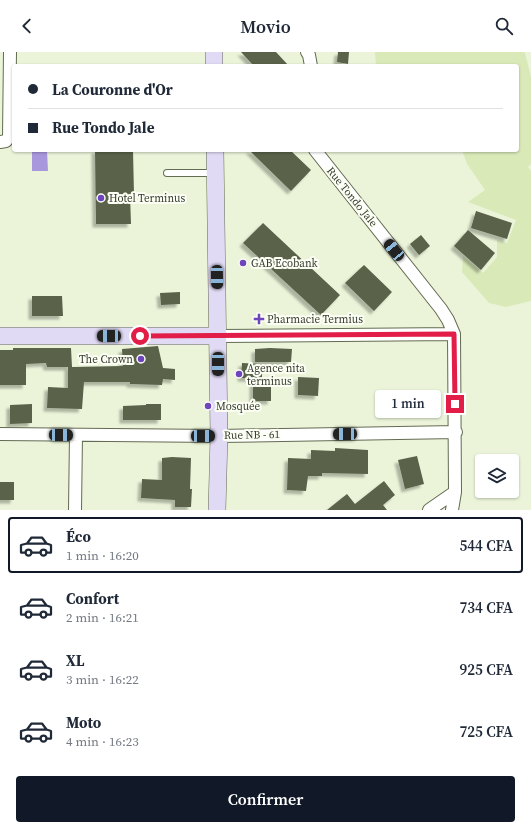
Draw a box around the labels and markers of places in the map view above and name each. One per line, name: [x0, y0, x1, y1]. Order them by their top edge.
place label: Hotel Terminus: [109, 191, 185, 206]
marker: Hotel Terminus: [96, 193, 106, 203]
place label: GAB Ecobank: [251, 256, 319, 271]
marker: GAB Ecobank: [238, 258, 248, 268]
place label: Pharmacie Termius: [267, 312, 363, 327]
marker: Pharmacie Termius: [254, 314, 264, 324]
place label: The Crown: [79, 352, 133, 367]
marker: The Crown: [136, 354, 146, 364]
place label: Agence nita terminus: [247, 361, 305, 389]
marker: Agence nita terminus: [234, 369, 244, 379]
place label: Mosquée: [216, 399, 261, 414]
marker: Mosquée: [203, 401, 213, 411]

